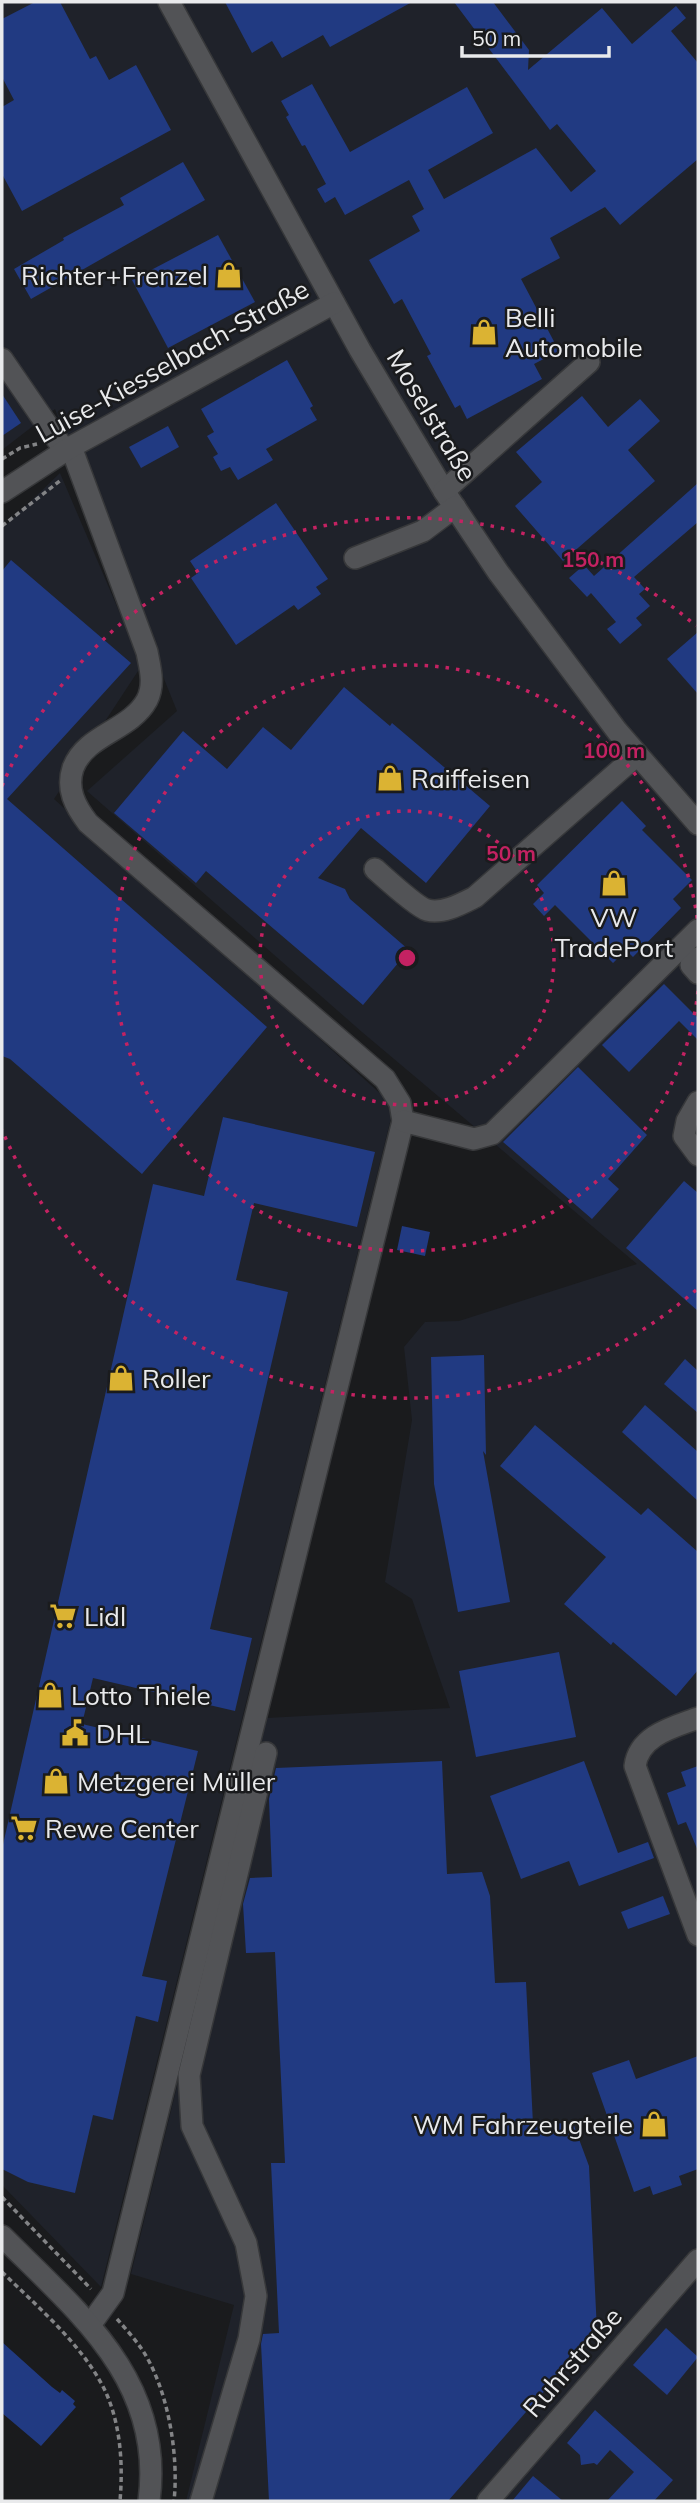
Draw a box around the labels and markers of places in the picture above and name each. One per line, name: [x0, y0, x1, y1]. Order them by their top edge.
place label: Richter+Frenzel: [21, 259, 208, 292]
shop icon: Richter+Frenzel: [214, 260, 244, 290]
place label: Belli Automobile: [505, 301, 643, 364]
shop icon: Belli Automobile: [469, 317, 499, 347]
place label: Raiffeisen: [411, 762, 530, 795]
shop icon: Raiffeisen: [375, 763, 405, 793]
shop icon: VW TradePort: [599, 868, 629, 898]
place label: VW TradePort: [555, 901, 673, 964]
centre of rings: [395, 946, 419, 970]
place label: Roller: [142, 1362, 211, 1395]
shop icon: Roller: [106, 1363, 136, 1393]
place label: Lidl: [84, 1600, 126, 1633]
supermarket icon: Lidl: [48, 1601, 78, 1631]
place label: Lotto Thiele: [71, 1679, 211, 1712]
shop icon: Lotto Thiele: [35, 1680, 65, 1710]
place label: DHL: [96, 1717, 150, 1750]
public building icon: DHL: [60, 1718, 90, 1748]
place label: Metzgerei Müller: [77, 1765, 276, 1798]
shop icon: Metzgerei Müller: [41, 1766, 71, 1796]
place label: Rewe Center: [45, 1812, 199, 1845]
supermarket icon: Rewe Center: [9, 1813, 39, 1843]
place label: WM Fahrzeugteile: [413, 2108, 633, 2141]
shop icon: WM Fahrzeugteile: [639, 2109, 669, 2139]

